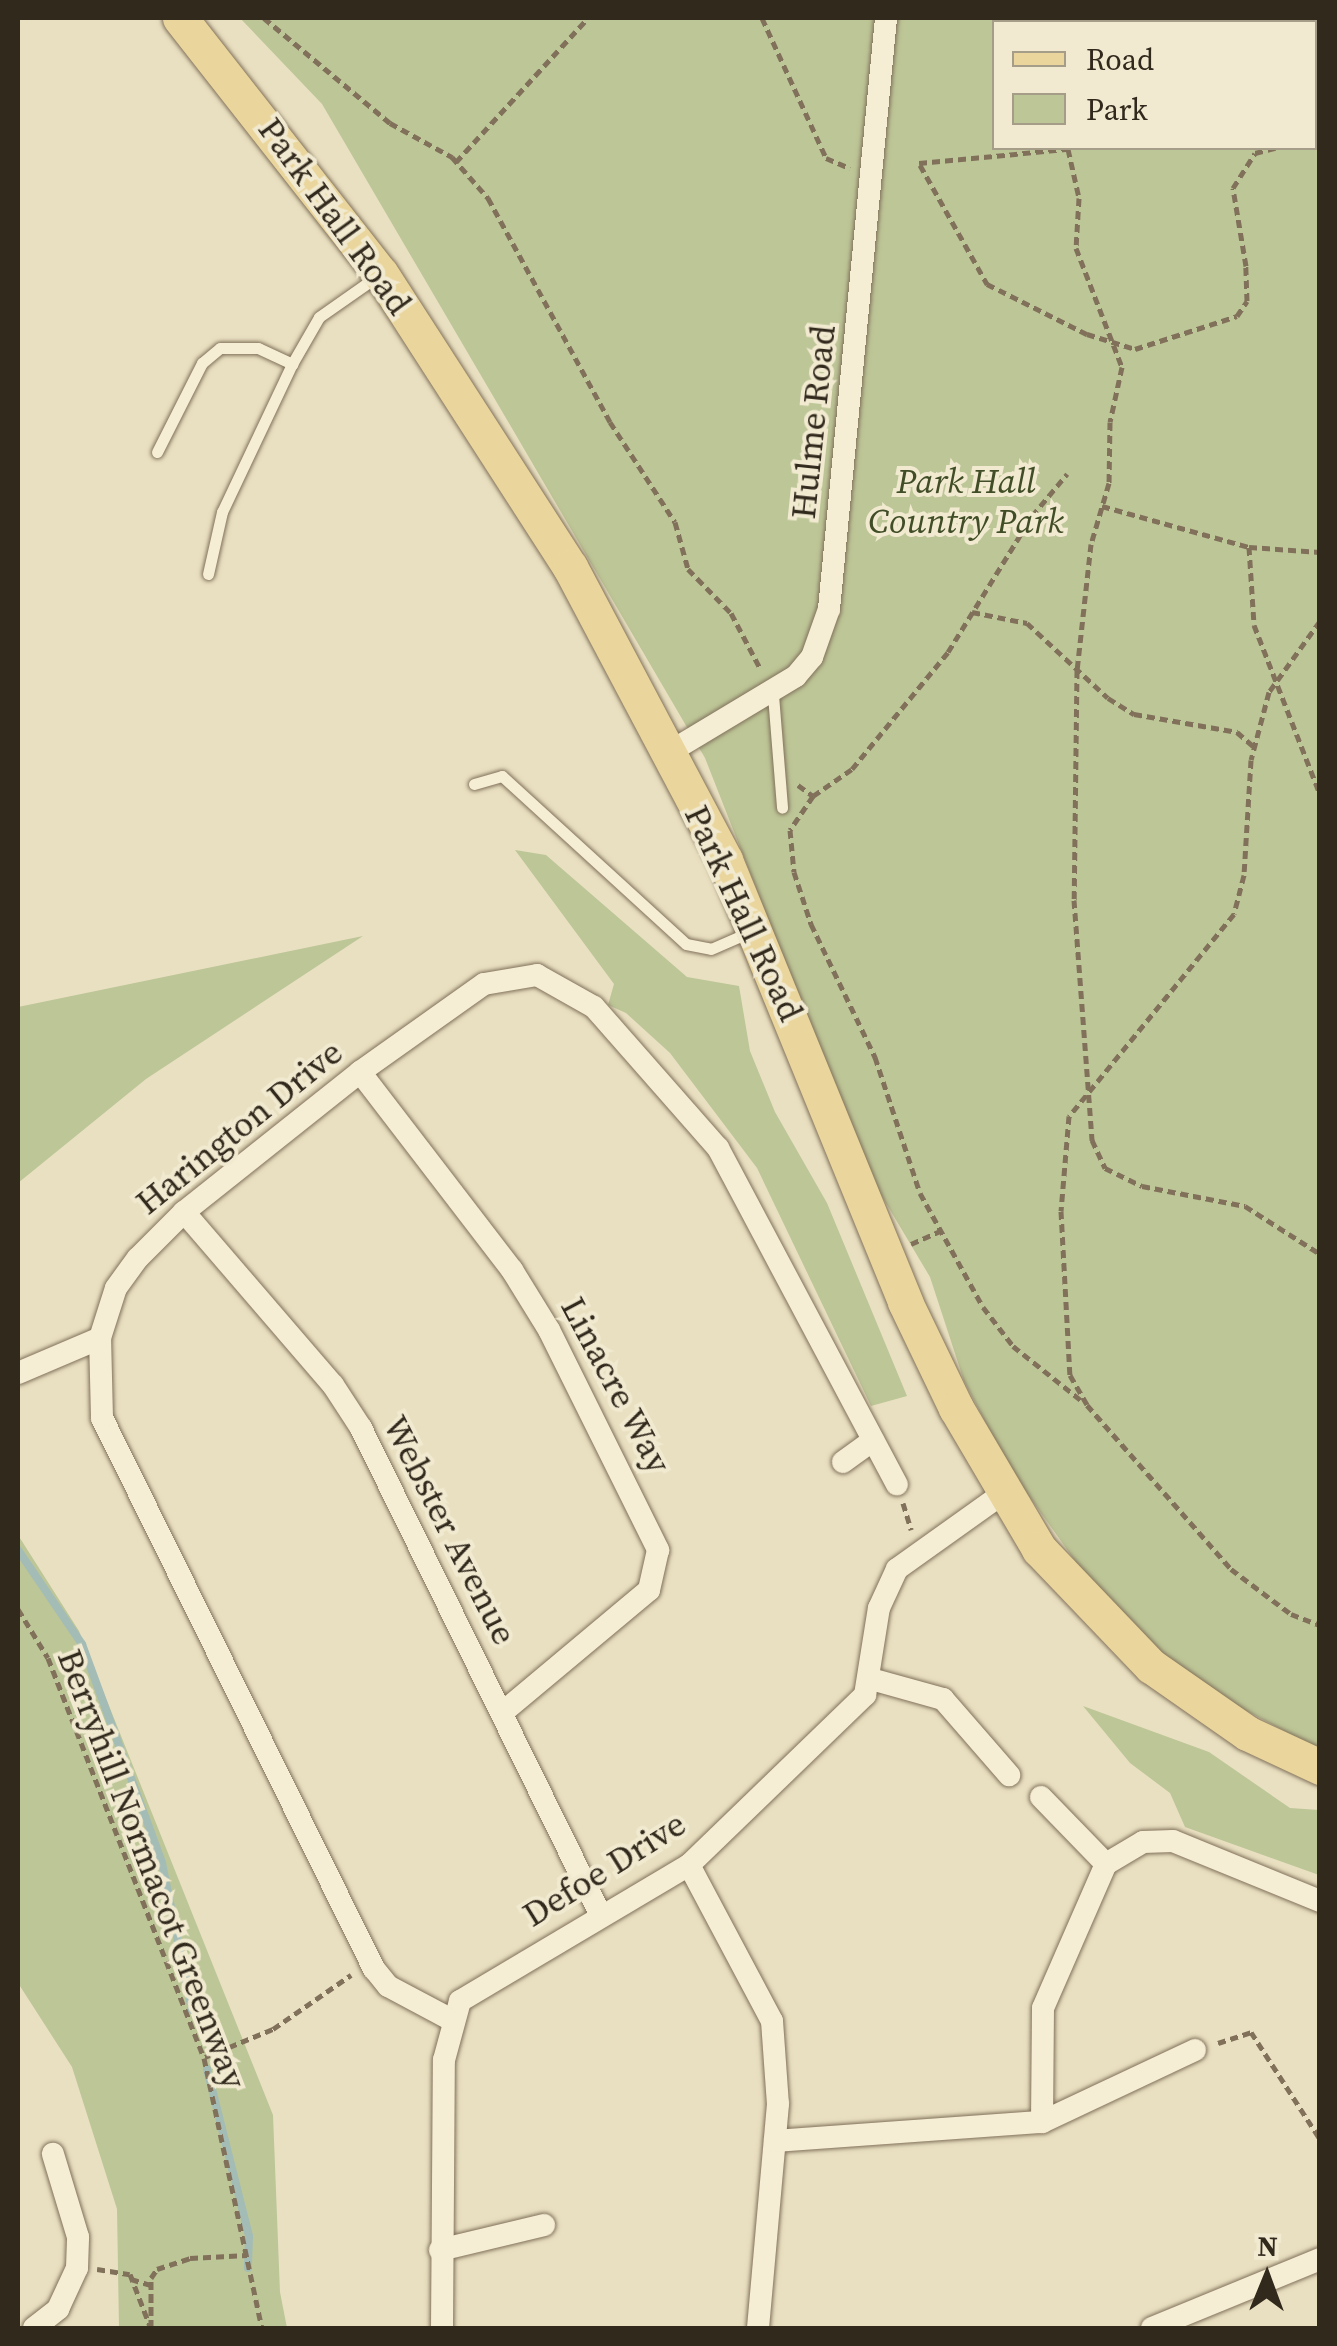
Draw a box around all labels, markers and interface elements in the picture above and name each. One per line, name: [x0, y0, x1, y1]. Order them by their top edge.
legend: [992, 20, 1317, 150]
text: Road: [1086, 39, 1154, 80]
text: Park: [1086, 89, 1148, 130]
street label: Park Hall Road: [250, 109, 420, 323]
street label: Hulme Road: [782, 323, 844, 521]
park label: Park Hall Country Park: [868, 460, 1064, 542]
street label: Park Hall Road: [676, 799, 812, 1027]
street label: Harington Drive: [127, 1031, 351, 1223]
street label: Linacre Way: [552, 1289, 680, 1481]
street label: Webster Avenue: [374, 1409, 526, 1651]
street label: Berryhill Normacot Greenway: [49, 1643, 255, 2095]
street label: Defoe Drive: [515, 1802, 693, 1936]
north arrow: [1217, 2226, 1317, 2326]
text: N: [1257, 2227, 1278, 2265]

